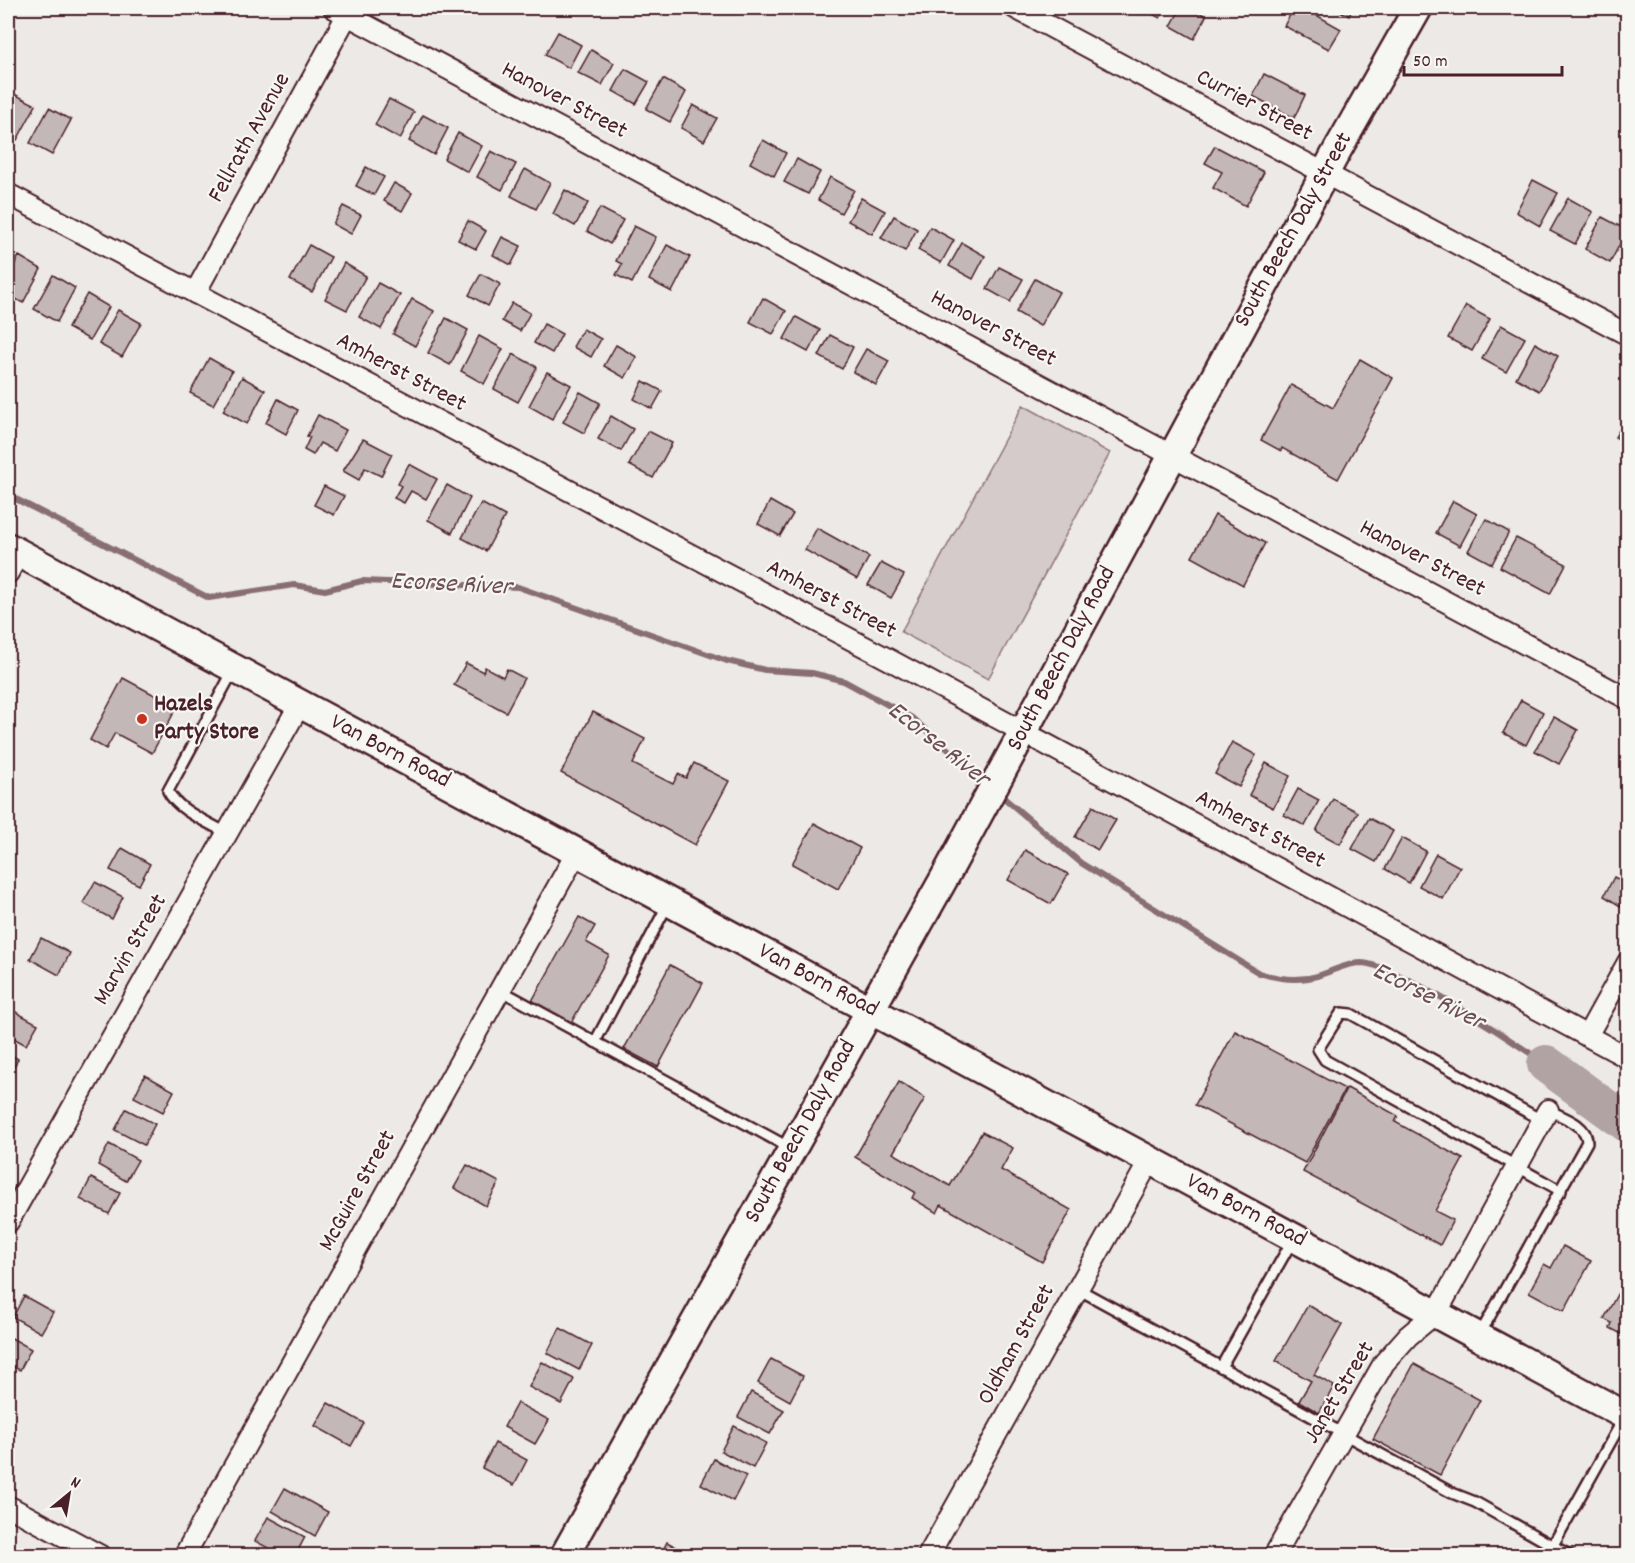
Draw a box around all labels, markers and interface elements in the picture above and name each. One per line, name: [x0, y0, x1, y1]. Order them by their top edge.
scale bar: [1404, 39, 1562, 77]
text: 50 m: [1413, 50, 1448, 75]
street label: Hanover Street: [495, 53, 633, 149]
street label: Currier Street: [1190, 61, 1318, 151]
street label: Fellrath Avenue: [200, 67, 300, 209]
street label: South Beech Daly Street: [1226, 126, 1362, 334]
street label: Hanover Street: [924, 281, 1062, 377]
street label: Amherst Street: [330, 324, 472, 422]
street label: Hanover Street: [1353, 511, 1491, 607]
street label: Amherst Street: [760, 551, 902, 649]
street label: South Beech Daly Road: [999, 560, 1125, 758]
water label: Ecorse River: [390, 563, 516, 607]
place label: Hazels Party Store: [154, 688, 259, 750]
water label: Ecorse River: [879, 693, 1000, 799]
street label: Van Born Road: [324, 706, 456, 798]
marker: Hazels Party Store: [135, 712, 149, 726]
street label: Amherst Street: [1189, 781, 1331, 879]
street label: Marvin Street: [85, 888, 177, 1012]
street label: Van Born Road: [752, 935, 884, 1027]
water label: Ecorse River: [1366, 953, 1493, 1043]
street label: South Beech Daly Road: [736, 1034, 866, 1230]
street label: McGuire Street: [311, 1124, 405, 1258]
street label: Van Born Road: [1180, 1165, 1312, 1257]
street label: Oldham Street: [970, 1278, 1064, 1412]
street label: Janet Street: [1296, 1335, 1384, 1451]
north arrow: [39, 1464, 99, 1524]
text: N: [66, 1471, 85, 1495]

